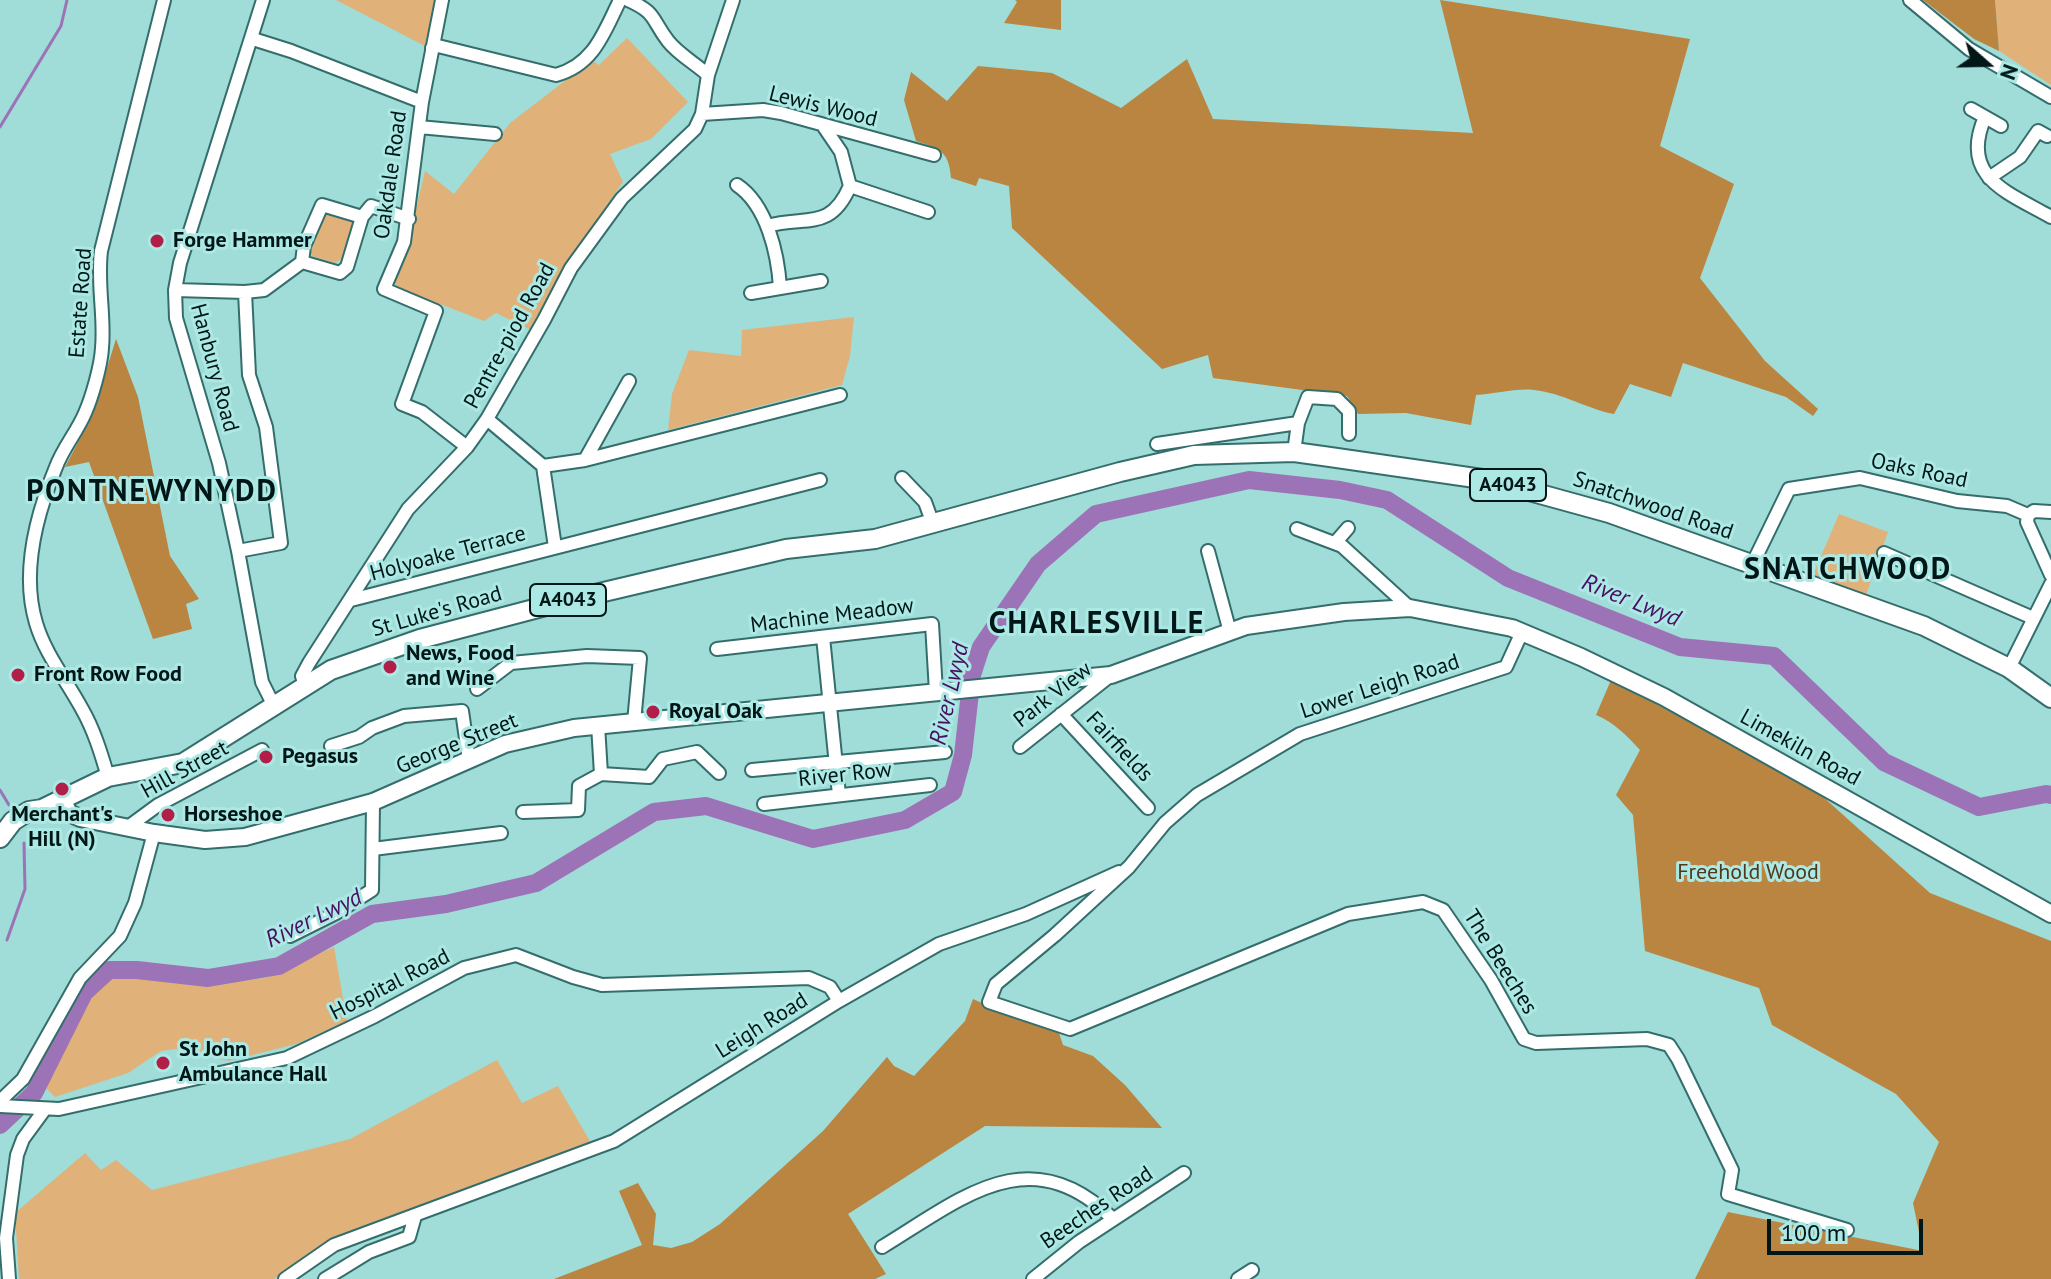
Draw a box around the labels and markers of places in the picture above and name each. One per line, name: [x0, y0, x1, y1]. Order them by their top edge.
place label: Forge Hammer: [173, 228, 312, 254]
marker: Forge Hammer: [148, 232, 166, 250]
place label: News, Food and Wine: [406, 641, 514, 692]
marker: News, Food and Wine: [381, 658, 399, 676]
place label: Front Row Food: [34, 662, 182, 688]
marker: Front Row Food: [9, 666, 27, 684]
place label: Royal Oak: [669, 699, 763, 725]
marker: Royal Oak: [644, 703, 662, 721]
place label: Pegasus: [282, 744, 358, 770]
marker: Pegasus: [257, 748, 275, 766]
marker: Merchant's Hill (N): [53, 780, 71, 798]
place label: Merchant's Hill (N): [11, 802, 113, 854]
place label: Horseshoe: [184, 802, 283, 828]
marker: Horseshoe: [159, 806, 177, 824]
place label: St John Ambulance Hall: [179, 1037, 327, 1088]
marker: St John Ambulance Hall: [154, 1054, 172, 1072]

